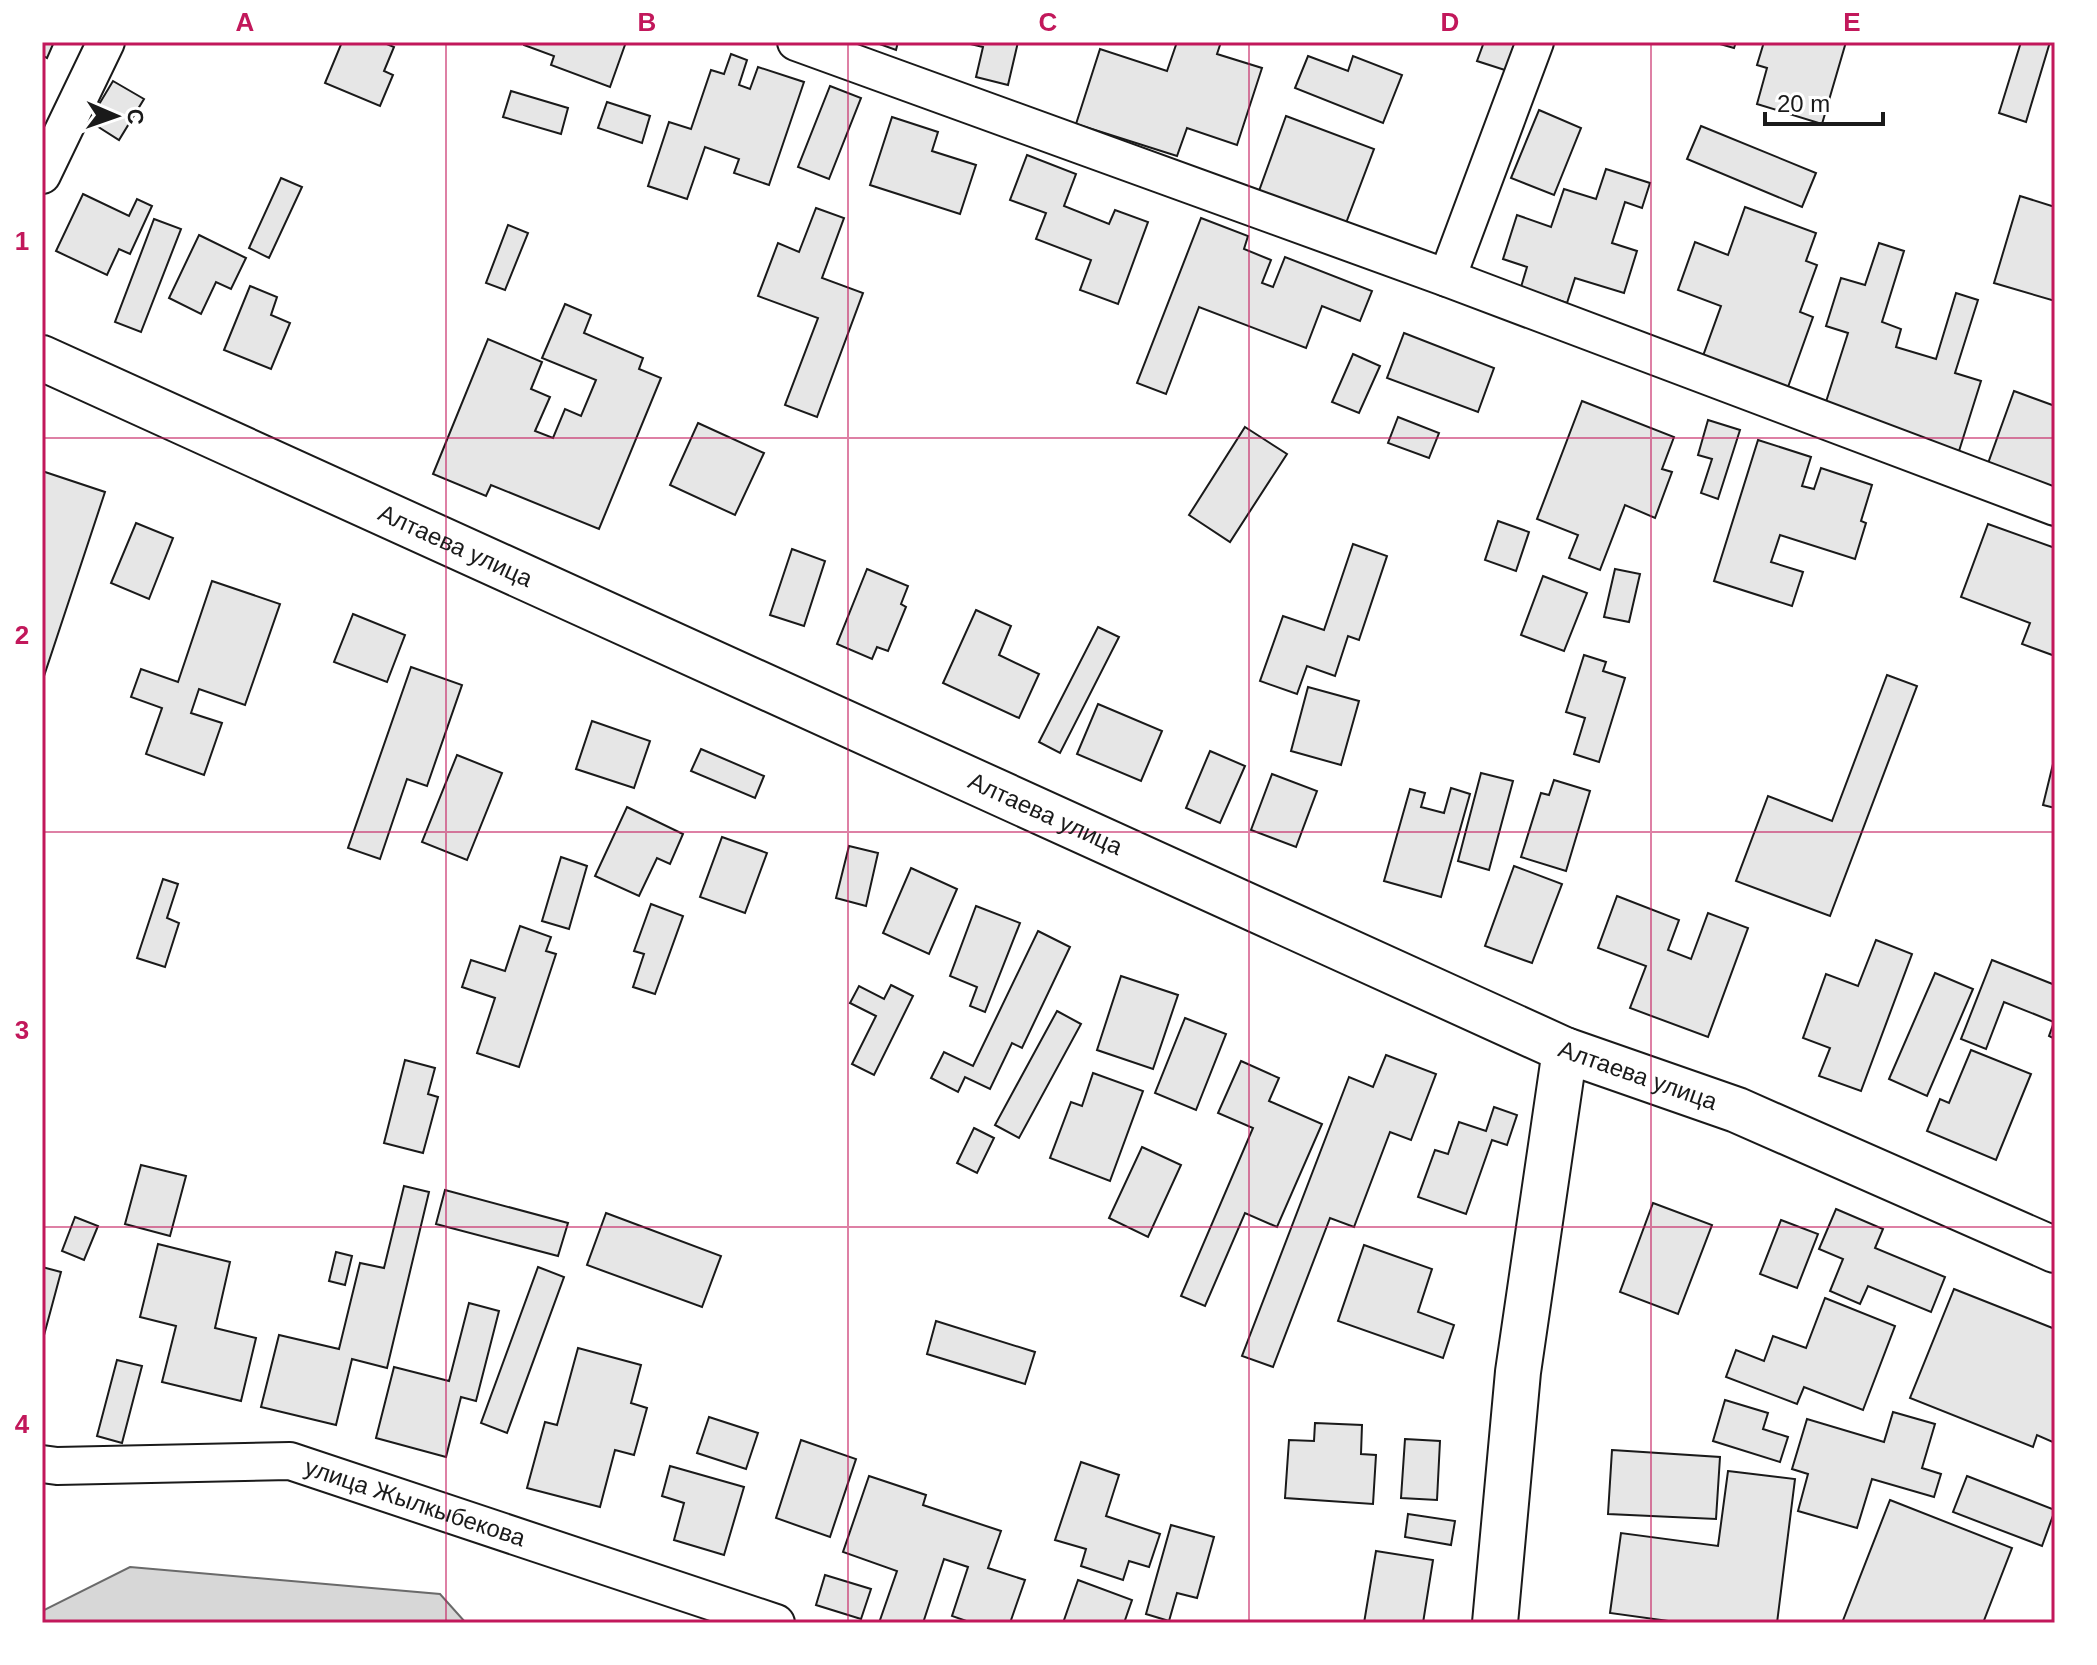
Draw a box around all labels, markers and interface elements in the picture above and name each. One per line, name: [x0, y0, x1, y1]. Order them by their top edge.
text: A: [236, 7, 255, 37]
text: B: [638, 7, 656, 37]
text: C: [1039, 7, 1058, 37]
text: D: [1441, 7, 1459, 37]
text: E: [1843, 7, 1861, 37]
north arrow: [76, 76, 156, 156]
scale bar: [1765, 76, 1883, 126]
text: 20 m: [1777, 90, 1830, 117]
text: С: [123, 108, 148, 125]
text: 1: [15, 226, 29, 256]
street label: Алтаева улица: [374, 499, 537, 592]
text: 2: [15, 620, 29, 650]
street label: Алтаева улица: [964, 767, 1127, 860]
text: 3: [15, 1015, 29, 1045]
street label: Алтаева улица: [1555, 1035, 1721, 1115]
text: 4: [15, 1409, 30, 1439]
street label: улица Жылкыбекова: [302, 1453, 530, 1552]

